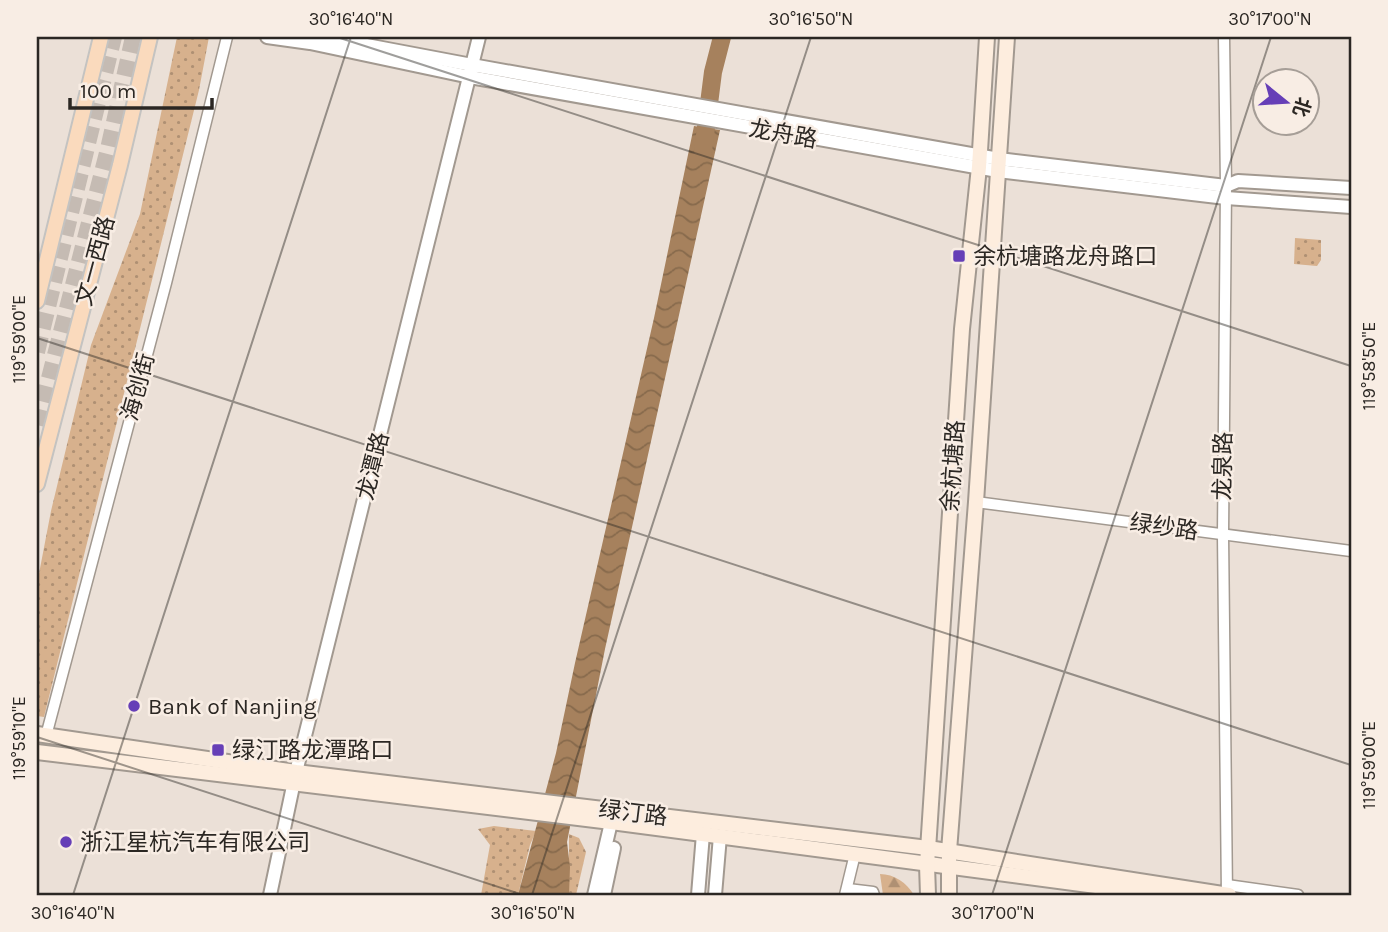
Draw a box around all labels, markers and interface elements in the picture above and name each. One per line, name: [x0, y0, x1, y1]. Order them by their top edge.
text: 30°16'40"N: [309, 8, 393, 30]
text: 30°16'50"N: [769, 8, 853, 30]
text: 30°17'00"N: [1228, 8, 1312, 30]
scale bar: [70, 66, 212, 110]
north arrow: [1252, 66, 1322, 136]
text: 100 m: [80, 79, 137, 103]
text: 北: [1288, 95, 1315, 119]
street label: 龙舟路: [747, 115, 819, 153]
street label: 文一西路: [70, 213, 120, 309]
place label: 余杭塘路龙舟路口: [973, 243, 1157, 270]
marker: 余杭塘路龙舟路口: [951, 248, 967, 264]
text: 119°59'00"E: [8, 295, 30, 383]
text: 119°58'50"E: [1358, 322, 1380, 410]
street label: 海创街: [116, 350, 160, 424]
street label: 余杭塘路: [936, 419, 970, 513]
street label: 龙潭路: [352, 429, 394, 503]
street label: 龙泉路: [1209, 431, 1237, 501]
street label: 绿纱路: [1128, 509, 1200, 545]
place label: Bank of Nanjing: [148, 693, 316, 720]
text: 119°59'10"E: [8, 696, 30, 780]
marker: Bank of Nanjing: [126, 698, 142, 714]
text: 119°59'00"E: [1358, 721, 1380, 809]
place label: 绿汀路龙潭路口: [232, 737, 393, 764]
marker: 绿汀路龙潭路口: [210, 742, 226, 758]
street label: 绿汀路: [597, 795, 669, 831]
place label: 浙江星杭汽车有限公司: [80, 829, 310, 856]
marker: 浙江星杭汽车有限公司: [58, 834, 74, 850]
text: 30°16'40"N: [31, 902, 115, 924]
text: 30°16'50"N: [491, 902, 575, 924]
text: 30°17'00"N: [951, 902, 1035, 924]

